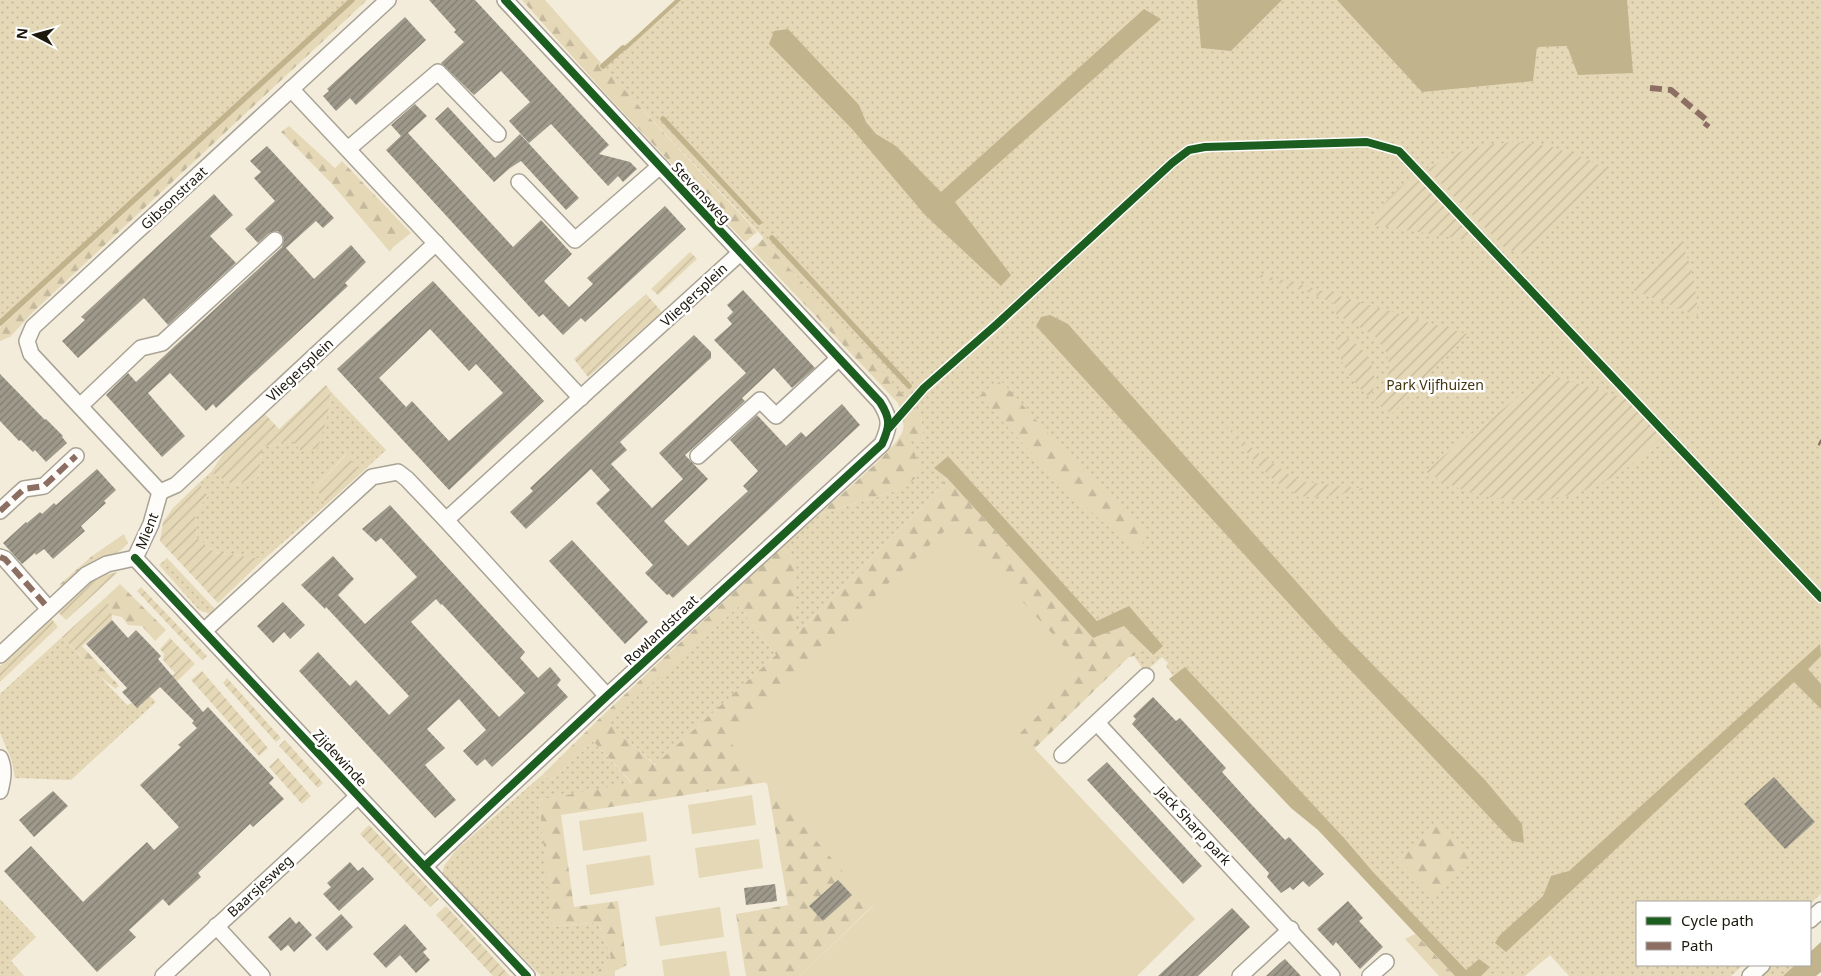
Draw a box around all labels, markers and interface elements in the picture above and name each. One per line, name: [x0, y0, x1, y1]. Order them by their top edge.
north arrow: [10, 10, 60, 60]
text: N: [12, 27, 32, 40]
street label: Stevensweg: [668, 158, 735, 228]
street label: Gibsonstraat: [136, 162, 211, 233]
street label: Vliegersplein: [656, 259, 731, 331]
street label: Vliegersplein: [262, 334, 337, 406]
park label: Park Vijfhuizen: [1386, 375, 1484, 394]
street label: Mient: [131, 510, 162, 552]
street label: Rowlandstraat: [620, 590, 702, 669]
street label: Zijdewinde: [309, 725, 372, 790]
street label: Jack Sharp park: [1151, 781, 1236, 870]
street label: Baarsjesweg: [223, 850, 297, 921]
legend: [1636, 901, 1811, 966]
text: Cycle path: [1681, 910, 1754, 930]
text: Path: [1681, 935, 1713, 955]

